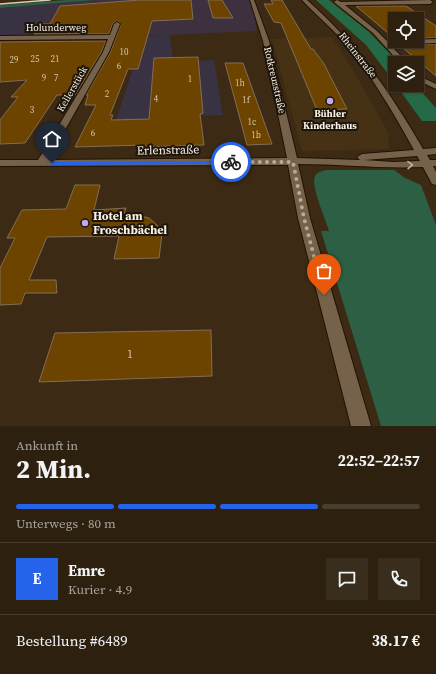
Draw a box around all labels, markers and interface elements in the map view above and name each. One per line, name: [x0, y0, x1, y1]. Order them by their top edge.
map controls: [388, 12, 424, 92]
button: locate: [388, 12, 424, 48]
street label: Holunderweg: [26, 21, 86, 34]
street label: Rheinstraße: [336, 30, 380, 80]
street label: Rotkreuzstraße: [261, 45, 289, 115]
house number: 10: [119, 46, 129, 58]
house number: 25: [30, 53, 40, 65]
house number: 21: [50, 53, 60, 65]
house number: 29: [9, 54, 19, 66]
button: layers: [388, 56, 424, 92]
house number: 6: [117, 60, 122, 72]
street label: Kellerstück: [54, 64, 90, 114]
house number: 9: [42, 72, 47, 84]
house number: 7: [54, 72, 59, 84]
house number: 1: [188, 73, 192, 85]
house number: 1h: [235, 77, 246, 89]
house number: 2: [105, 88, 110, 100]
house number: 4: [154, 93, 159, 105]
house number: 1f: [242, 94, 251, 106]
marker: Bühler Kinderhaus: [325, 96, 335, 106]
house number: 3: [30, 104, 35, 116]
place label: Bühler Kinderhaus: [303, 107, 357, 132]
house number: 1c: [248, 116, 257, 128]
pin: [35, 122, 69, 163]
house number: 6: [91, 127, 96, 139]
icon: home: [41, 128, 63, 150]
house number: 1b: [251, 129, 261, 141]
street label: Erlenstraße: [137, 141, 199, 159]
courier: [211, 142, 251, 182]
icon: bike: [220, 151, 242, 173]
one-way arrow: [407, 160, 413, 169]
place label: Hotel am Froschbächel: [93, 208, 167, 238]
marker: Hotel am Froschbächel: [80, 218, 90, 228]
pin: [307, 254, 341, 295]
icon: bag: [313, 260, 335, 282]
house number: 1: [127, 346, 133, 362]
text: Ankunft in: [16, 437, 78, 454]
text: 22:52–22:57: [338, 450, 420, 471]
text: 2 Min.: [16, 451, 91, 487]
text: Unterwegs · 80 m: [16, 515, 116, 532]
button: chat: [326, 558, 368, 600]
button: phone: [378, 558, 420, 600]
text: Emre: [68, 560, 105, 581]
text: E: [33, 568, 41, 589]
text: Kurier · 4.9: [68, 581, 132, 598]
text: Bestellung #6489: [16, 630, 128, 651]
text: 38.17 €: [372, 630, 420, 651]

